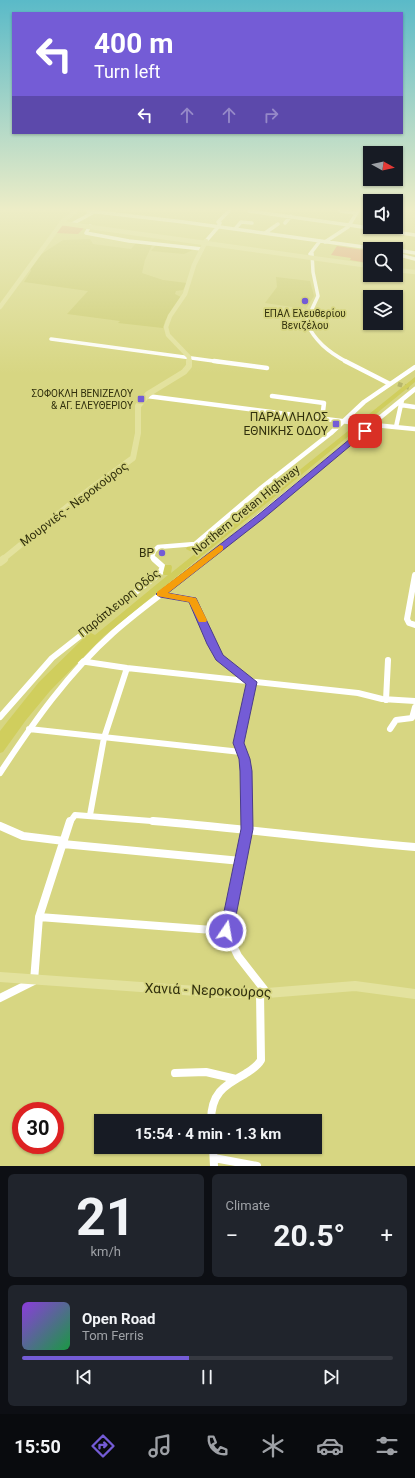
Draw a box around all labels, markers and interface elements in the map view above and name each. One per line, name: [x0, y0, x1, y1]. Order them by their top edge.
text: 400 m: [94, 27, 173, 60]
icon: left: [28, 28, 80, 80]
text: Turn left: [94, 61, 160, 82]
icon: left: [134, 104, 156, 126]
icon: ahead: [176, 104, 198, 126]
icon: ahead: [218, 104, 240, 126]
icon: right: [260, 104, 282, 126]
north arrow: [363, 146, 403, 186]
map controls: [363, 146, 403, 330]
button: sound: [363, 194, 403, 234]
button: search: [363, 242, 403, 282]
button: layers: [363, 290, 403, 330]
marker: ΕΠΑΛ Ελευθερίου Βενιζέλου: [300, 296, 310, 306]
place label: ΕΠΑΛ Ελευθερίου Βενιζέλου: [264, 308, 346, 332]
place label: ΣΟΦΟΚΛΗ ΒΕΝΙΖΕΛΟΥ & ΑΓ. ΕΛΕΥΘΕΡΙΟΥ: [31, 388, 133, 411]
marker: ΣΟΦΟΚΛΗ ΒΕΝΙΖΕΛΟΥ & ΑΓ. ΕΛΕΥΘΕΡΙΟΥ: [136, 394, 146, 404]
place label: ΠΑΡΑΛΛΗΛΟΣ ΕΘΝΙΚΗΣ ΟΔΟΥ: [244, 410, 329, 438]
pin: [348, 414, 382, 448]
marker: ΠΑΡΑΛΛΗΛΟΣ ΕΘΝΙΚΗΣ ΟΔΟΥ: [331, 419, 341, 429]
icon: arrive: [354, 420, 376, 442]
street label: Μουρνιές - Νεροκούρος: [17, 459, 131, 549]
street label: Northern Cretan Highway: [189, 462, 303, 558]
place label: BP: [139, 546, 154, 560]
marker: BP: [157, 548, 167, 558]
street label: Παράπλευρη Οδός: [75, 566, 163, 640]
position arrow: [205, 910, 247, 952]
street label: Χανιά - Νεροκούρος: [144, 980, 272, 1000]
speed limit sign: 30: [12, 1102, 64, 1154]
text: 15:54 · 4 min · 1.3 km: [135, 1125, 281, 1143]
text: 21: [76, 1187, 136, 1248]
text: Climate: [226, 1198, 270, 1213]
text: 20.5°: [273, 1218, 345, 1253]
text: −: [226, 1223, 238, 1248]
text: +: [381, 1223, 393, 1248]
text: km/h: [90, 1244, 121, 1259]
text: Open Road: [82, 1310, 156, 1328]
text: Tom Ferris: [82, 1328, 144, 1343]
icon: previous: [73, 1366, 95, 1388]
icon: pause: [196, 1366, 218, 1388]
icon: next: [320, 1366, 342, 1388]
icon: directions: [89, 1432, 117, 1460]
icon: music: [146, 1432, 174, 1460]
icon: phone: [203, 1432, 231, 1460]
icon: climate: [259, 1432, 287, 1460]
icon: car: [316, 1432, 344, 1460]
icon: filters: [373, 1432, 401, 1460]
text: 15:50: [14, 1436, 61, 1457]

